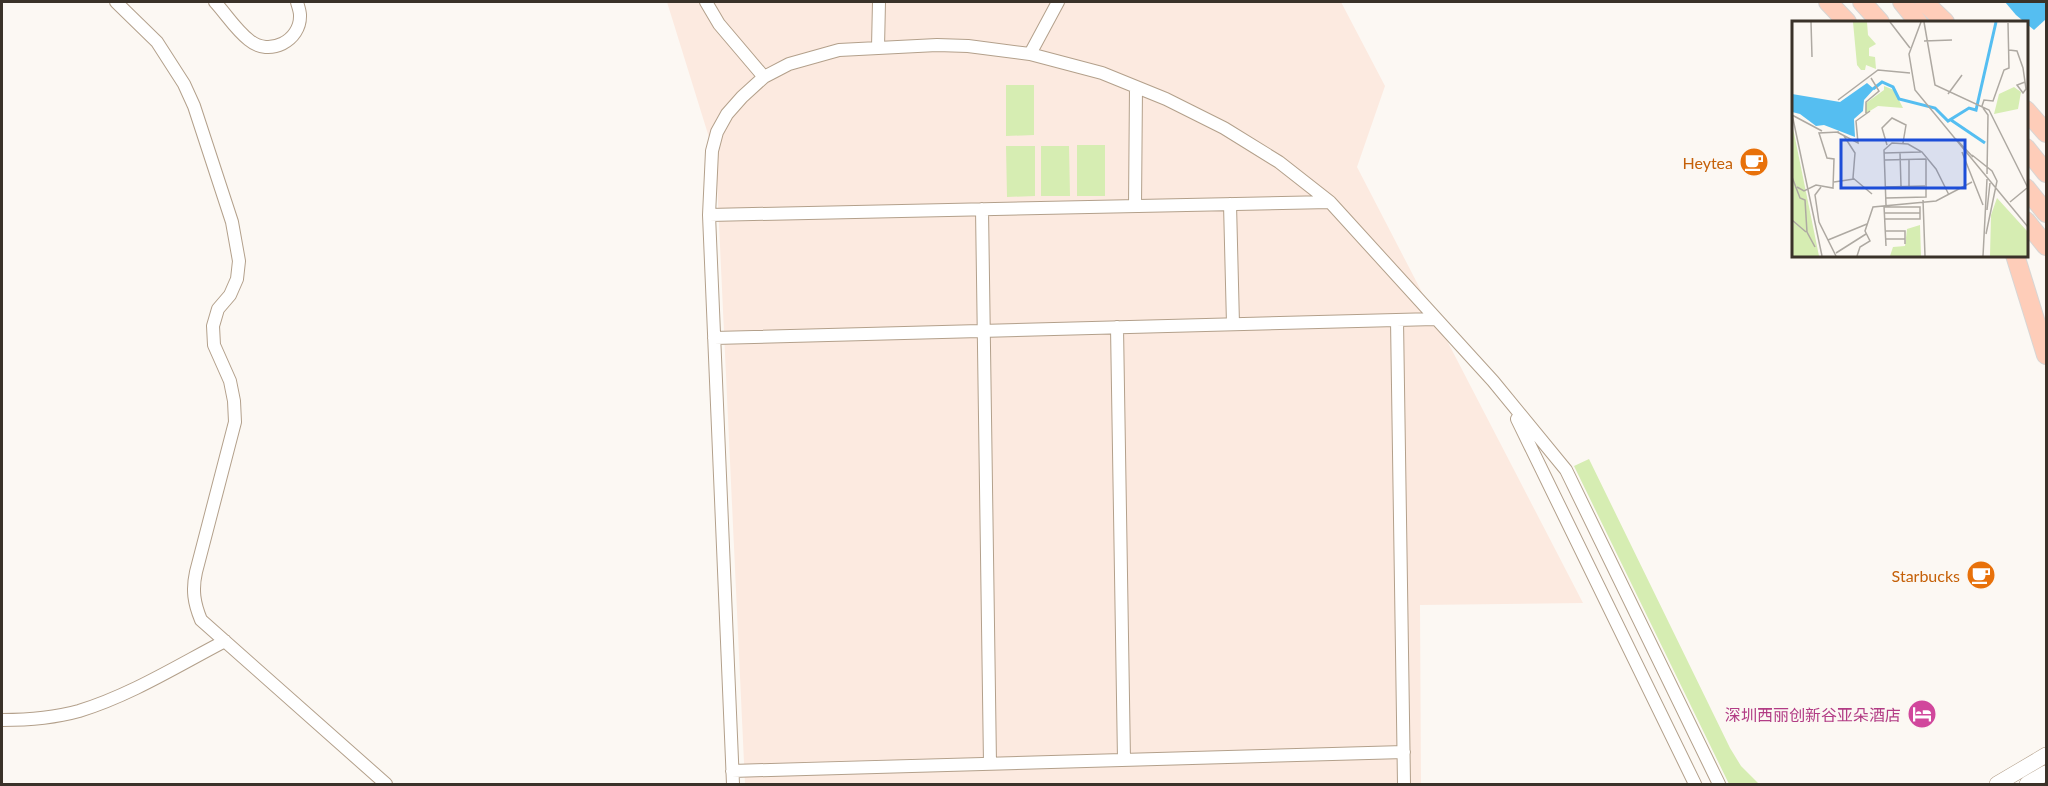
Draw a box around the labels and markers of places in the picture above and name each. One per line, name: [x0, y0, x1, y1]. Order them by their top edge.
cafe icon: Heytea: [1738, 146, 1770, 178]
place label: Heytea: [1682, 153, 1733, 172]
cafe icon: Starbucks: [1965, 559, 1997, 591]
place label: Starbucks: [1892, 566, 1960, 585]
hotel icon: 深圳西丽创新谷亚朵酒店: [1906, 698, 1938, 730]
place label: 深圳西丽创新谷亚朵酒店: [1725, 705, 1901, 724]

